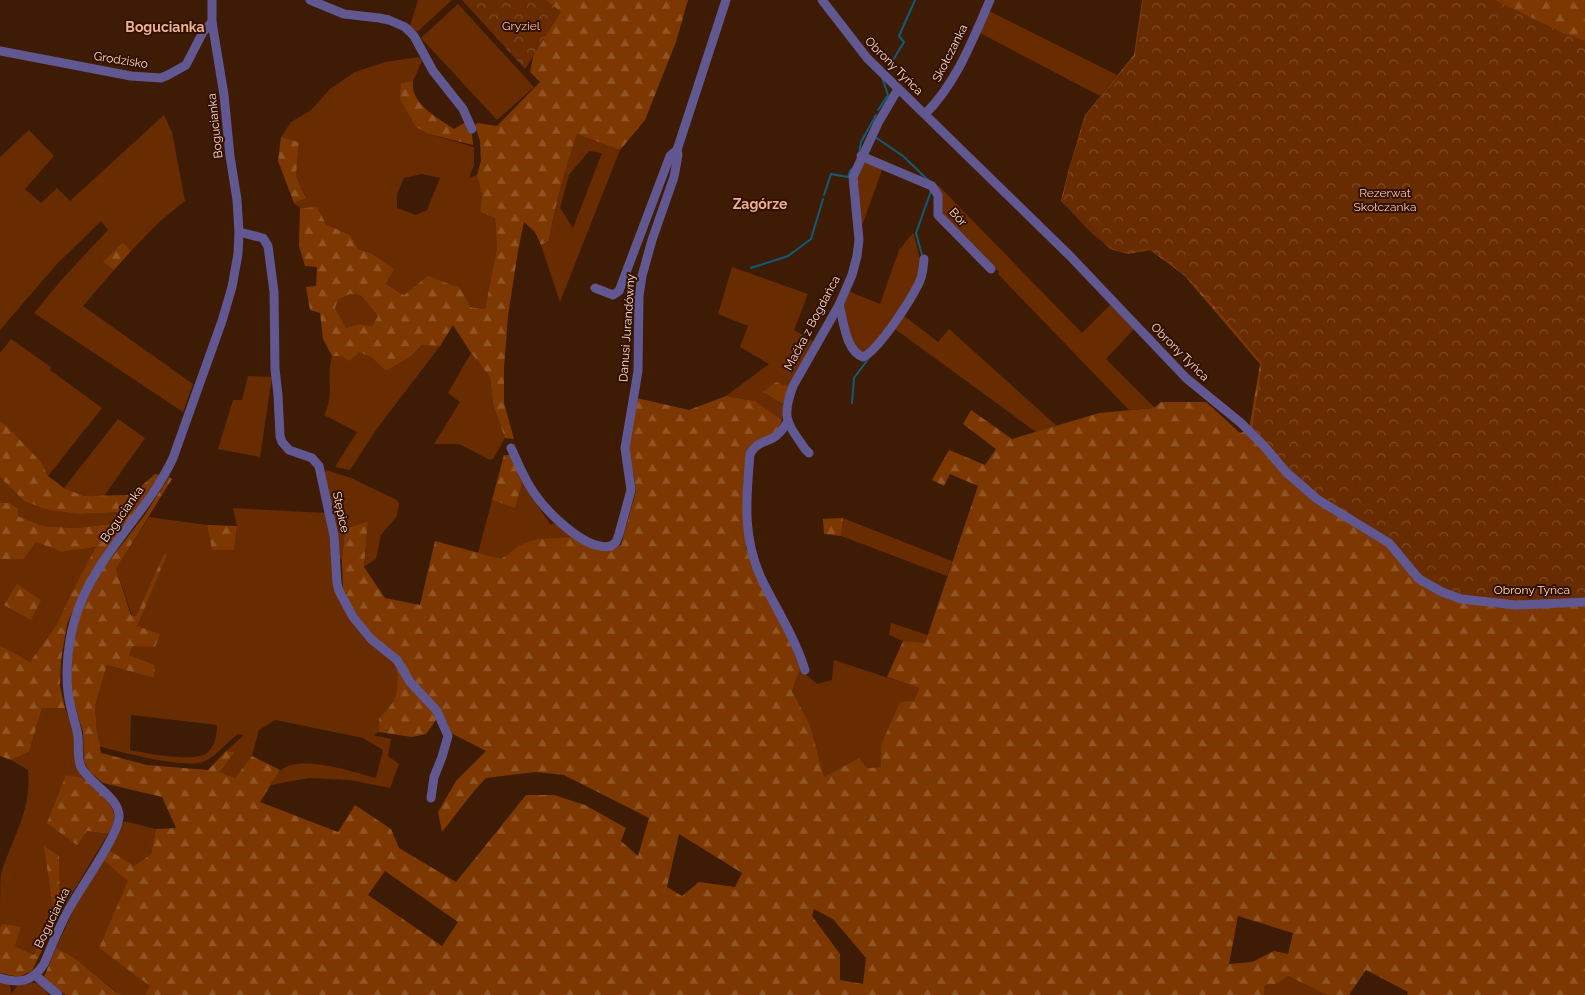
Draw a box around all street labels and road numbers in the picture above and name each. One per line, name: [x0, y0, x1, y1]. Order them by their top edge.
street label: Skołczanka: [929, 22, 971, 84]
street label: Obrony Tyńca: [862, 34, 926, 98]
street label: Grodzisko: [93, 49, 149, 71]
street label: Bogucianka: [205, 93, 225, 159]
street label: Bór: [946, 205, 970, 229]
street label: Danusi Jurandówny: [616, 273, 638, 383]
street label: Maćka z Bogdańca: [781, 273, 843, 373]
street label: Obrony Tyńca: [1148, 320, 1212, 384]
street label: Bogucianka: [98, 483, 146, 545]
street label: Stępice: [330, 490, 352, 534]
street label: Obrony Tyńca: [1494, 583, 1570, 597]
street label: Bogucianka: [31, 886, 73, 950]

